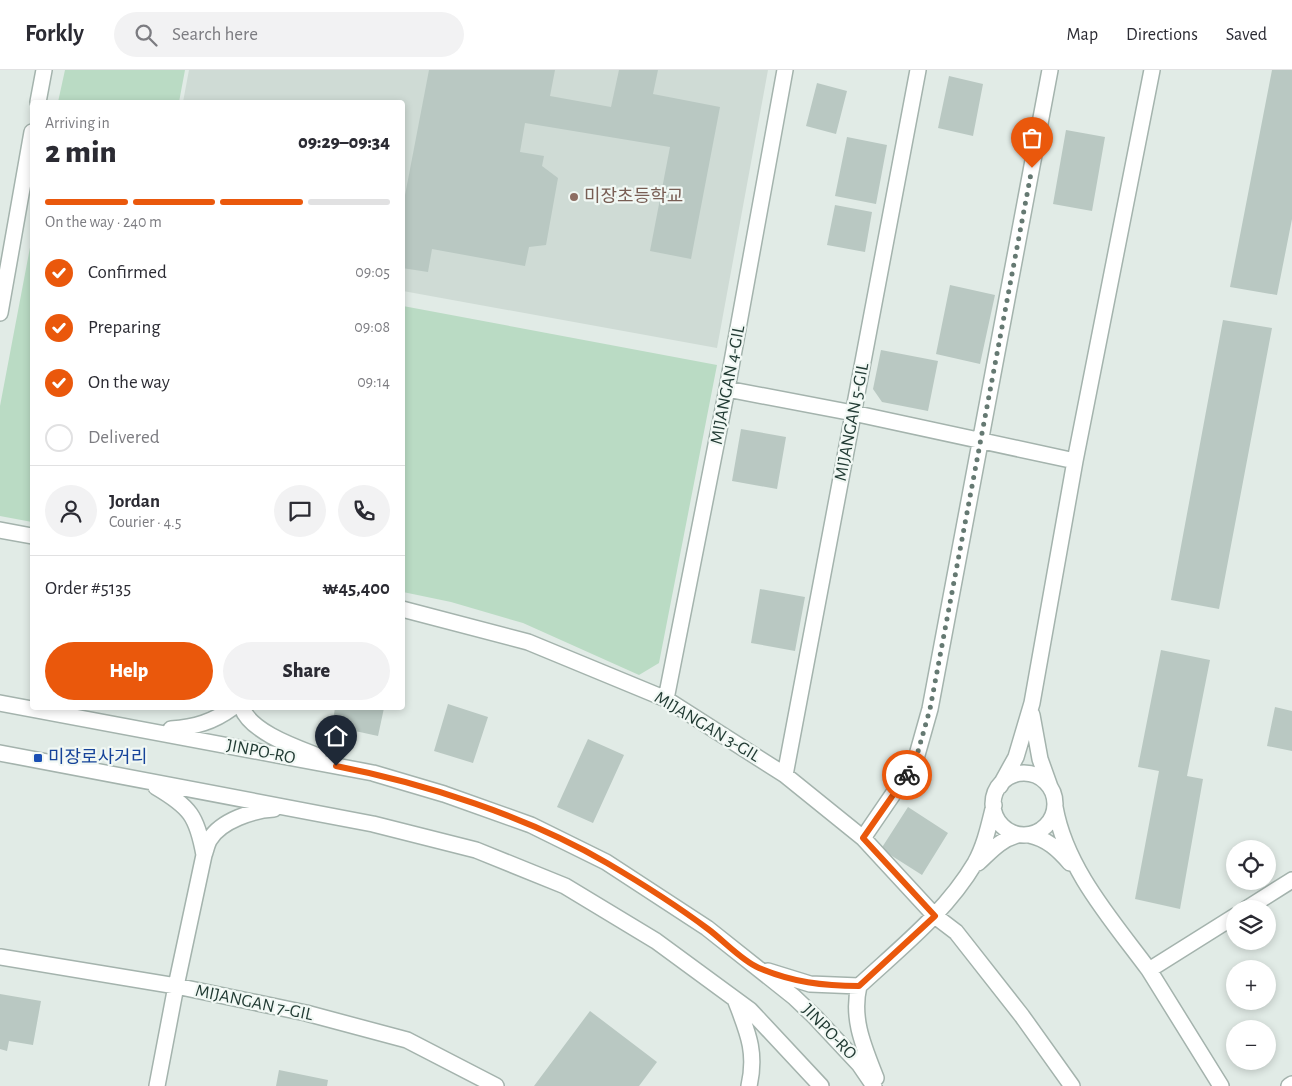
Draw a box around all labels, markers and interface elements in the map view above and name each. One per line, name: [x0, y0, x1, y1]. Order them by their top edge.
search box: [114, 12, 464, 57]
icon: search: [132, 21, 160, 49]
text: Forkly: [25, 22, 84, 46]
text: Search here: [172, 25, 258, 44]
text: Map: [1067, 26, 1098, 44]
text: Directions: [1126, 26, 1198, 44]
text: Saved: [1226, 26, 1267, 44]
text: Arriving in: [45, 115, 110, 131]
pin: [1011, 117, 1053, 168]
icon: bag: [1018, 124, 1046, 152]
text: 09:29–09:34: [298, 133, 390, 152]
text: 2 min: [45, 136, 117, 168]
place label: 미장초등학교: [584, 186, 683, 206]
marker: 미장초등학교: [568, 191, 580, 203]
text: On the way · 240 m: [45, 214, 162, 230]
icon: check: [45, 259, 73, 287]
text: Confirmed: [88, 263, 167, 282]
text: 09:05: [355, 264, 390, 280]
icon: check: [45, 314, 73, 342]
text: Preparing: [88, 318, 161, 337]
text: 09:08: [354, 319, 390, 335]
street label: MIJANGAN 4-GIL: [708, 324, 748, 446]
street label: MIJANGAN 5-GIL: [832, 361, 872, 482]
icon: check: [45, 369, 73, 397]
text: On the way: [88, 373, 170, 392]
text: 09:14: [357, 374, 390, 390]
text: Delivered: [88, 428, 160, 447]
button: person: [45, 485, 97, 537]
button: chat: [274, 485, 326, 537]
button: phone: [338, 485, 390, 537]
text: Jordan: [109, 492, 160, 511]
text: Courier · 4.5: [109, 514, 181, 530]
text: Order #5135: [45, 579, 131, 598]
text: ₩45,400: [322, 579, 390, 598]
button: Help: [45, 642, 213, 700]
button: Share: [223, 642, 390, 700]
street label: MIJANGAN 3-GIL: [651, 688, 763, 766]
pin: [315, 715, 357, 766]
icon: home: [322, 722, 350, 750]
street label: JINPO-RO: [225, 737, 297, 767]
place label: 미장로사거리: [48, 747, 147, 767]
courier: [882, 750, 932, 800]
marker: 미장로사거리: [32, 752, 44, 764]
icon: bike: [893, 761, 921, 789]
map controls: [1226, 840, 1276, 1070]
button: locate: [1226, 840, 1276, 890]
button: layers: [1226, 900, 1276, 950]
button: +: [1226, 960, 1276, 1010]
street label: MIJANGAN 7-GIL: [194, 982, 315, 1024]
street label: JINPO-RO: [798, 1001, 860, 1063]
button: −: [1226, 1020, 1276, 1070]

